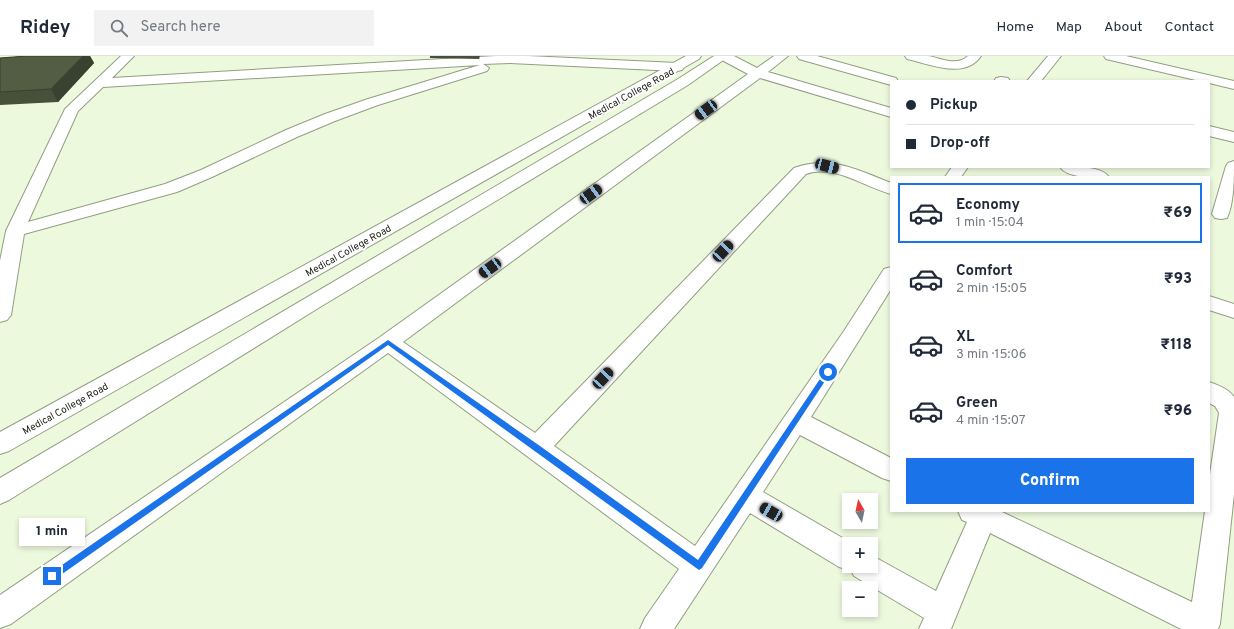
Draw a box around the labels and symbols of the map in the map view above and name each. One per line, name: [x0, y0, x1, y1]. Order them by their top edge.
street label: Medical College Road: [586, 65, 677, 123]
car: [693, 98, 719, 122]
car: [814, 157, 840, 175]
car: [578, 182, 604, 206]
street label: Medical College Road: [303, 222, 394, 280]
car: [710, 238, 736, 264]
car: [477, 256, 503, 280]
route start: [819, 363, 837, 381]
car: [590, 365, 616, 391]
street label: Medical College Road: [20, 380, 111, 438]
north arrow: [842, 493, 878, 529]
car: [758, 501, 784, 523]
callout: 1 min: [19, 518, 85, 546]
route end: [43, 567, 61, 585]

